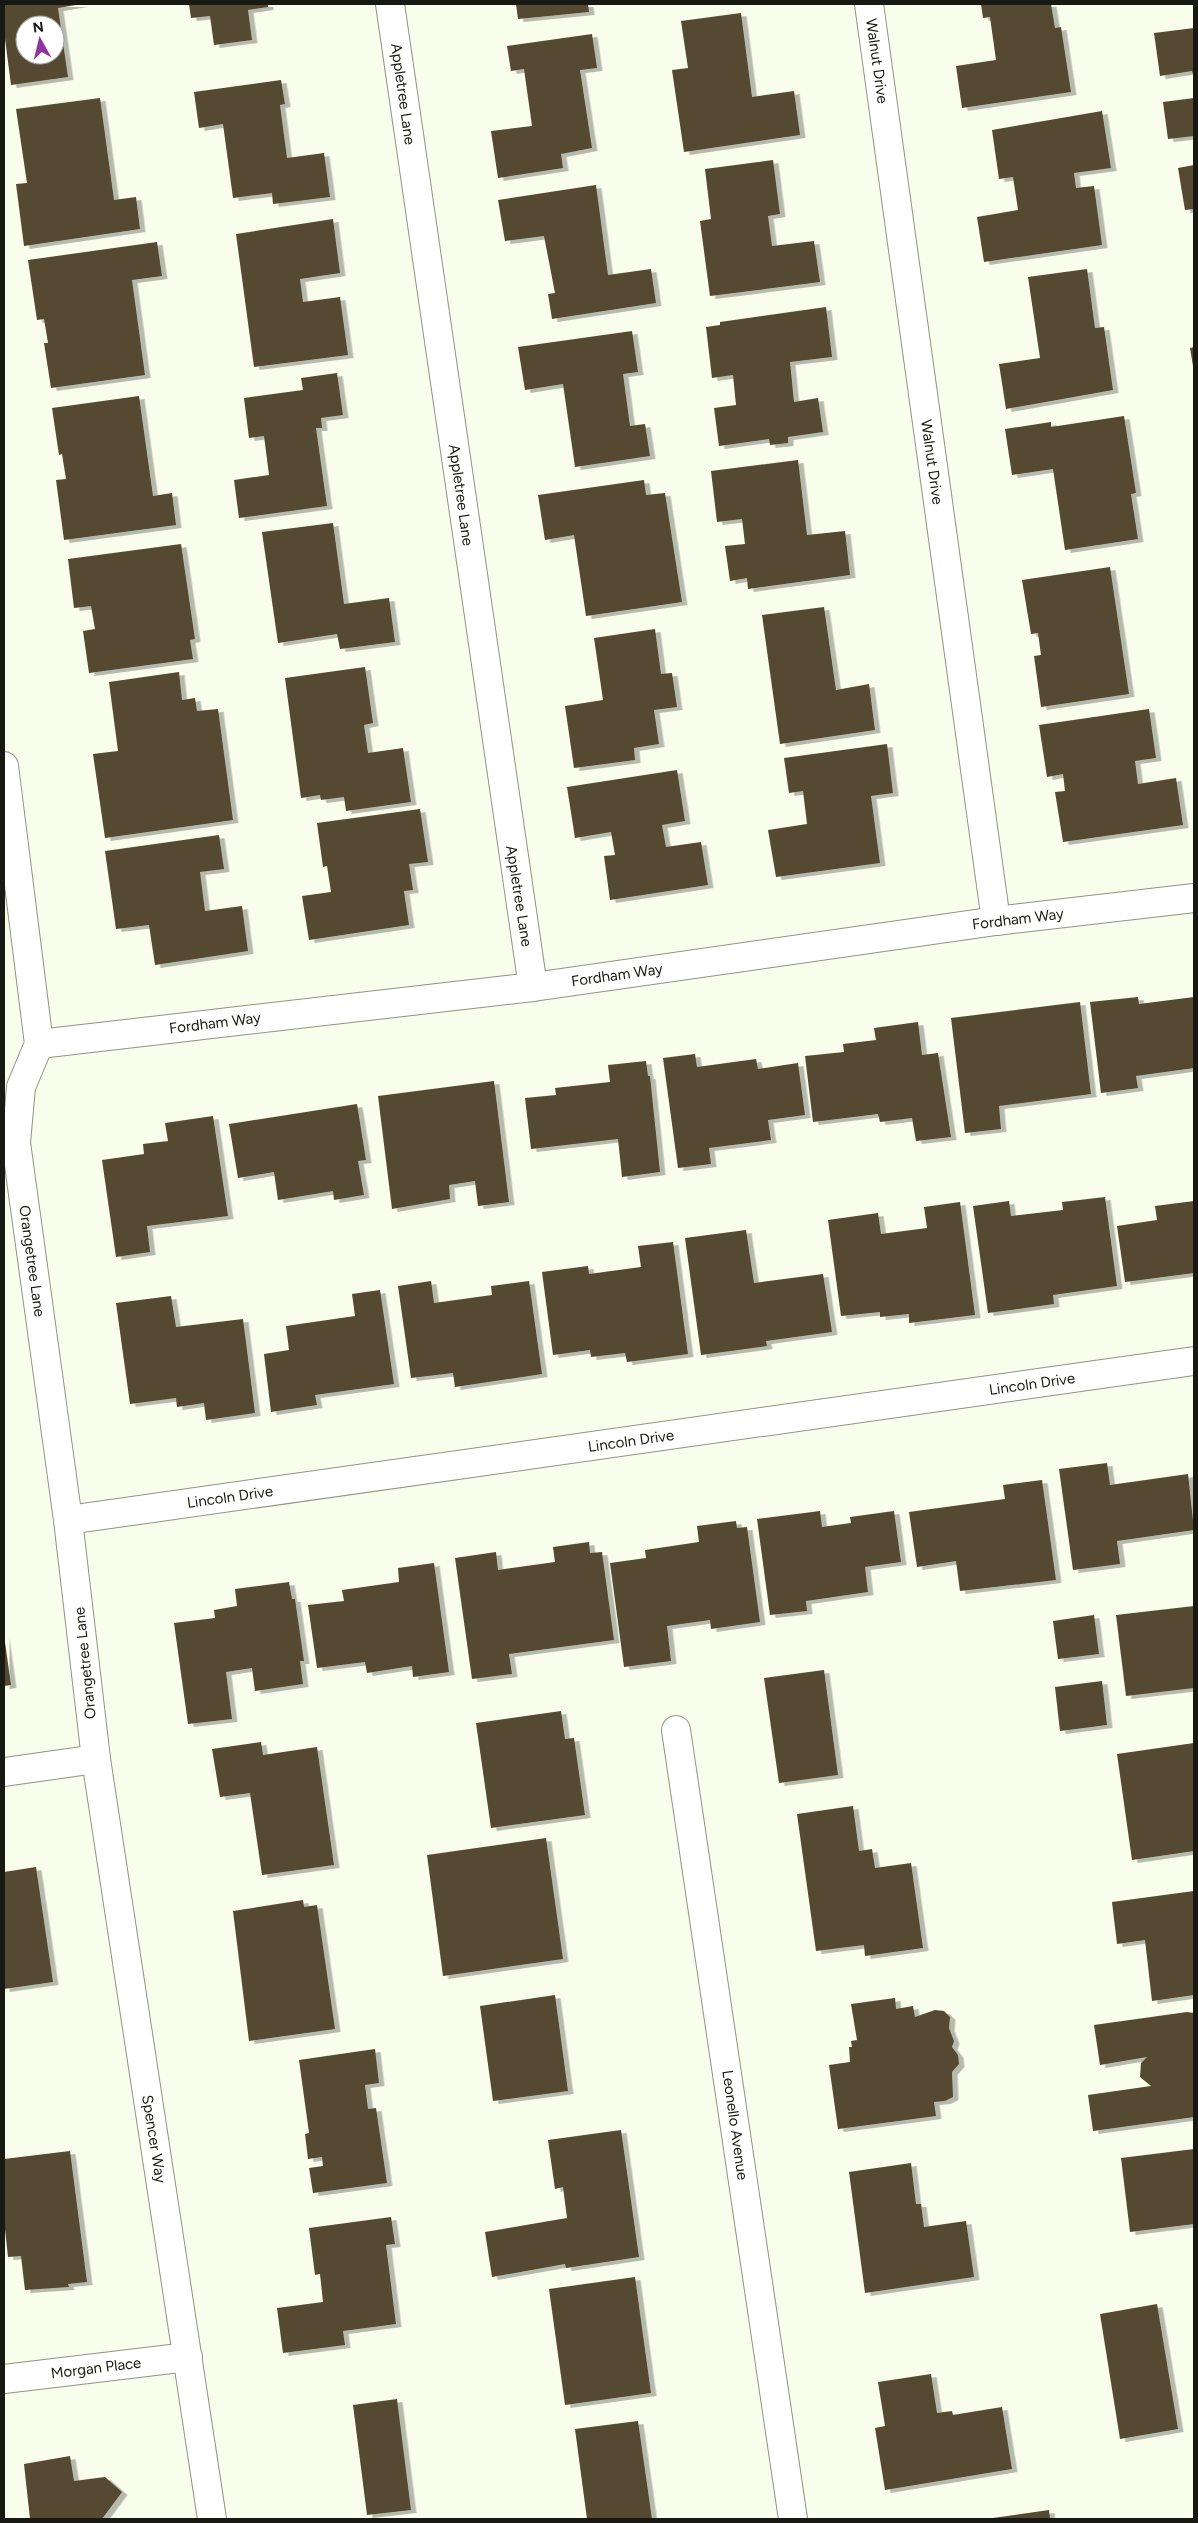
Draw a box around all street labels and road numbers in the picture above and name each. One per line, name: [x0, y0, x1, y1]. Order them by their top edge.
street label: Walnut Drive: [862, 17, 892, 105]
street label: Appletree Lane: [387, 42, 419, 146]
street label: Walnut Drive: [917, 418, 947, 506]
street label: Appletree Lane: [445, 443, 477, 547]
street label: Appletree Lane: [502, 844, 536, 948]
street label: Fordham Way: [971, 904, 1065, 934]
street label: Fordham Way: [570, 960, 664, 990]
street label: Fordham Way: [168, 1008, 262, 1038]
street label: Orangetree Lane: [15, 1204, 49, 1318]
street label: Lincoln Drive: [988, 1369, 1076, 1399]
street label: Lincoln Drive: [587, 1426, 675, 1456]
street label: Lincoln Drive: [186, 1482, 274, 1512]
street label: Orangetree Lane: [70, 1606, 100, 1720]
street label: Leonello Avenue: [718, 2069, 752, 2181]
street label: Spencer Way: [138, 2094, 170, 2184]
street label: Morgan Place: [50, 2354, 142, 2382]

